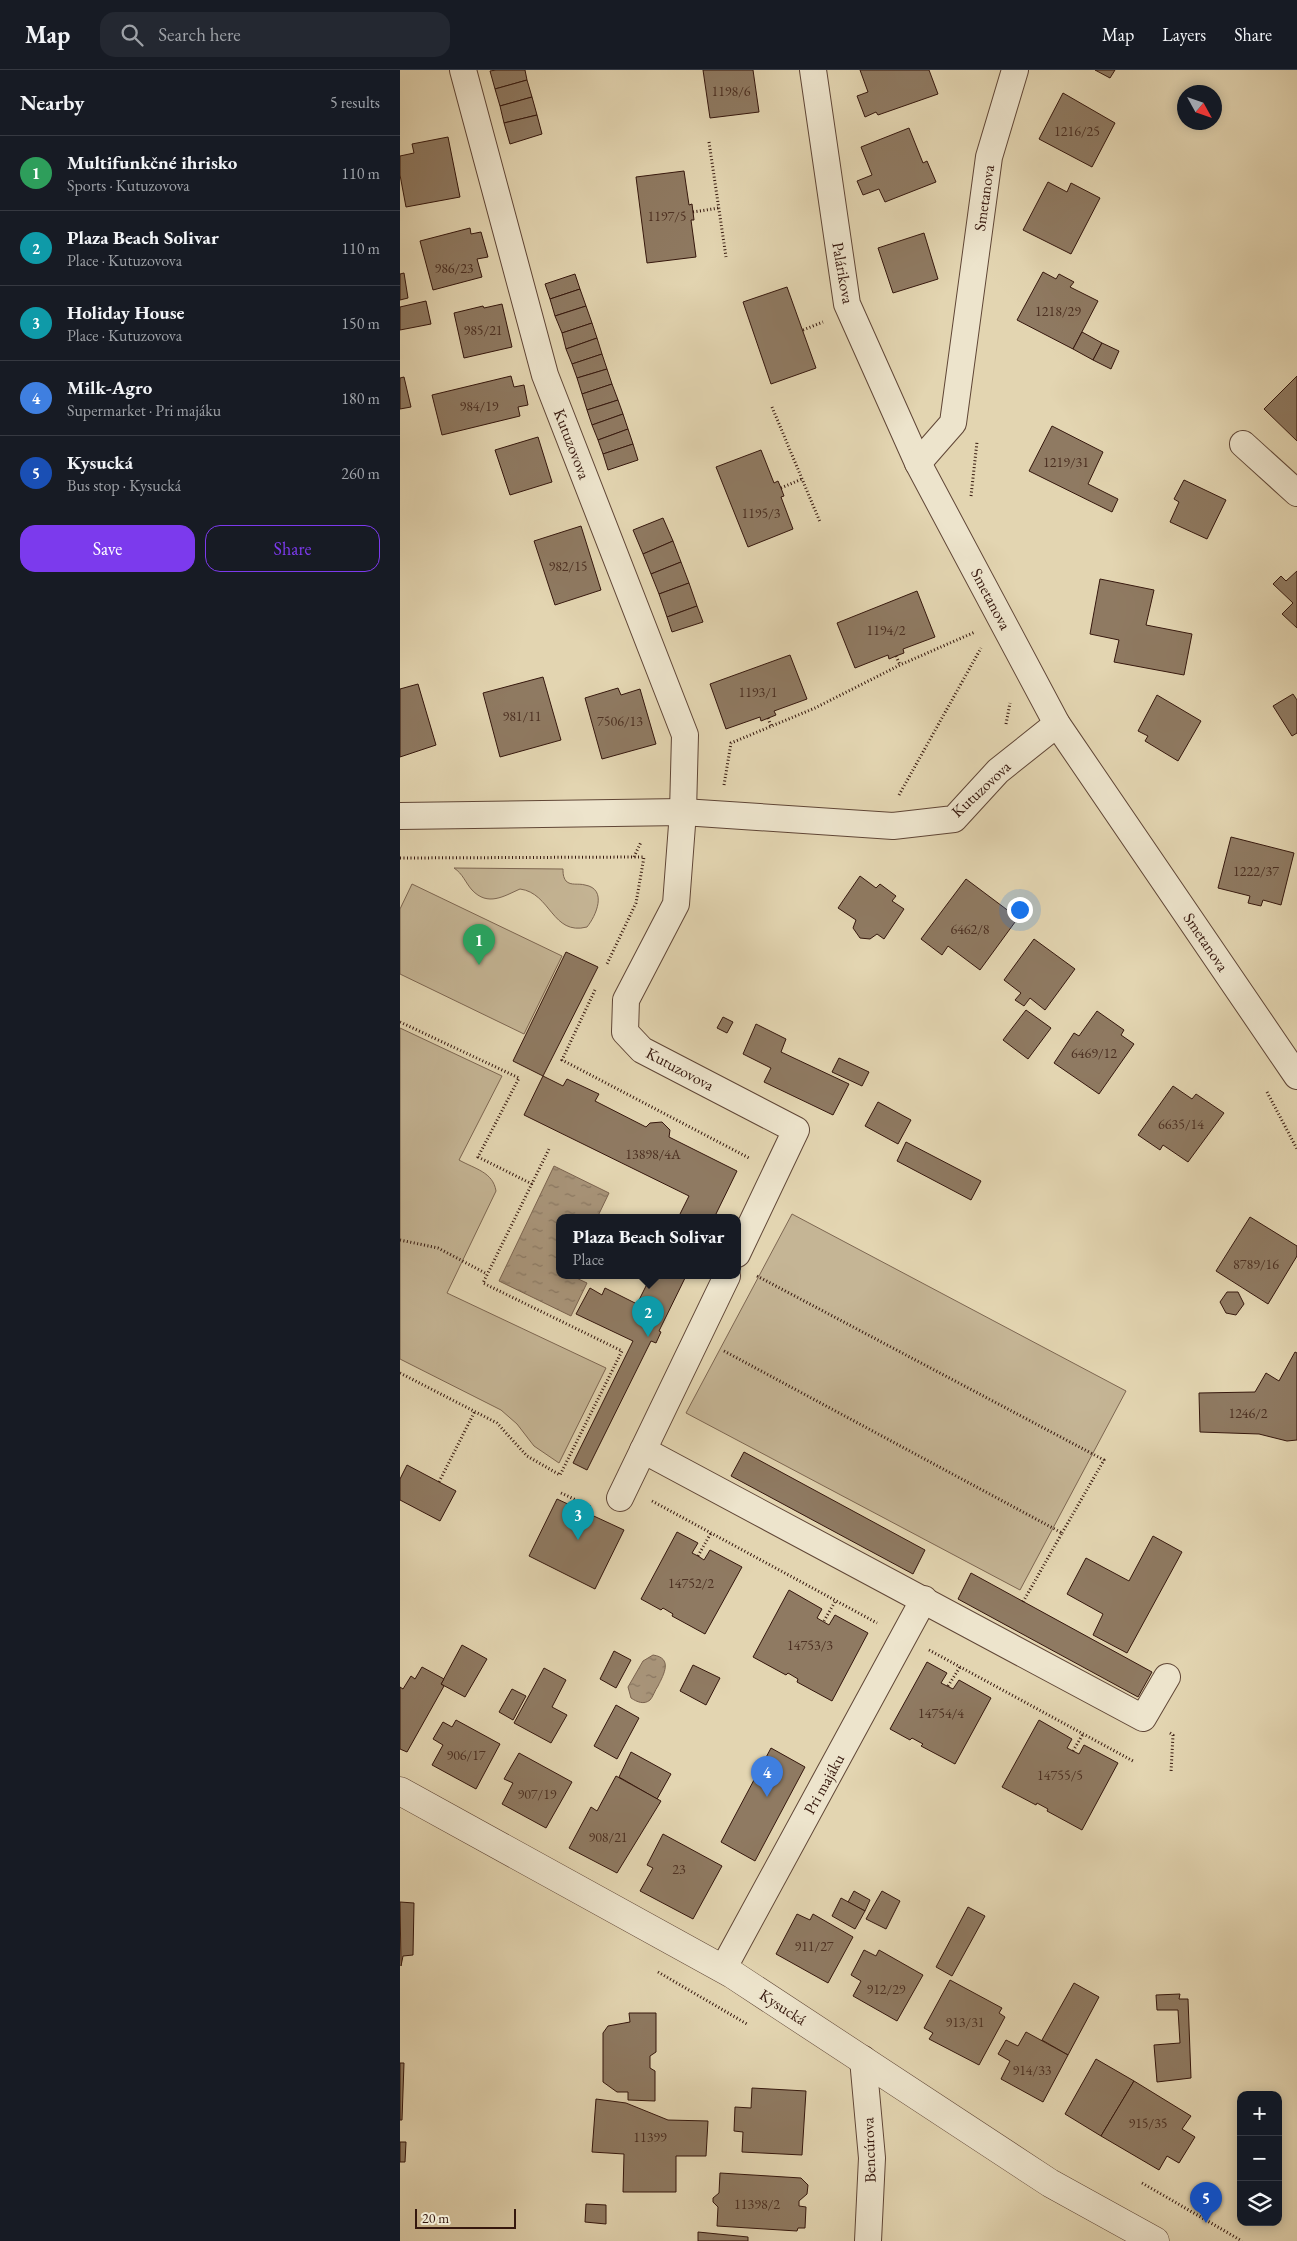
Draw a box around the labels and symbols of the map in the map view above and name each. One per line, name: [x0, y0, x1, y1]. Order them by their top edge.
house number: 1198/6: [711, 82, 751, 100]
north arrow: [1177, 85, 1222, 130]
house number: 1216/25: [1054, 122, 1100, 140]
street label: Smetanova: [969, 163, 999, 233]
house number: 1197/5: [647, 207, 687, 225]
street label: Palárikova: [827, 241, 859, 306]
house number: 986/23: [434, 259, 474, 277]
house number: 1218/29: [1035, 302, 1081, 320]
house number: 985/21: [463, 321, 503, 339]
house number: 984/19: [459, 397, 499, 415]
street label: Kutuzovova: [549, 406, 595, 483]
house number: 1219/31: [1043, 453, 1089, 471]
house number: 1195/3: [741, 504, 781, 522]
house number: 982/15: [548, 557, 588, 575]
street label: Smetanova: [966, 565, 1016, 634]
house number: 1194/2: [866, 621, 906, 639]
house number: 1193/1: [738, 683, 778, 701]
house number: 981/11: [502, 707, 542, 725]
house number: 7506/13: [597, 712, 643, 730]
street label: Kutuzovova: [947, 756, 1016, 822]
house number: 1222/37: [1233, 862, 1279, 880]
your location: [1007, 897, 1033, 923]
street label: Smetanova: [1179, 908, 1234, 976]
house number: 6462/8: [950, 920, 990, 938]
pin: 1: [463, 924, 495, 965]
street label: Kutuzovova: [642, 1042, 718, 1096]
house number: 6469/12: [1071, 1044, 1117, 1062]
house number: 6635/14: [1158, 1115, 1204, 1133]
house number: 13898/4A: [625, 1145, 681, 1163]
house number: 8789/16: [1233, 1255, 1279, 1273]
pin: 2: [632, 1296, 664, 1337]
house number: 1246/2: [1228, 1404, 1268, 1422]
pin: 3: [562, 1499, 594, 1540]
house number: 14752/2: [668, 1574, 714, 1592]
house number: 14753/3: [787, 1636, 833, 1654]
house number: 14754/4: [918, 1704, 964, 1722]
house number: 906/17: [446, 1746, 486, 1764]
street label: Pri majáku: [799, 1750, 849, 1818]
pin: 4: [751, 1756, 783, 1797]
house number: 14755/5: [1037, 1766, 1083, 1784]
house number: 907/19: [517, 1785, 557, 1803]
house number: 908/21: [588, 1828, 628, 1846]
house number: 23: [672, 1860, 686, 1878]
house number: 911/27: [794, 1937, 834, 1955]
house number: 912/29: [866, 1980, 906, 1998]
street label: Kysucká: [756, 1984, 811, 2030]
house number: 913/31: [945, 2013, 985, 2031]
house number: 914/33: [1012, 2061, 1052, 2079]
house number: 915/35: [1128, 2114, 1168, 2132]
street label: Bencúrova: [857, 2116, 881, 2183]
house number: 11399: [633, 2128, 667, 2146]
pin: 5: [1190, 2182, 1222, 2223]
house number: 11398/2: [734, 2195, 780, 2213]
scale bar: [415, 2206, 516, 2229]

